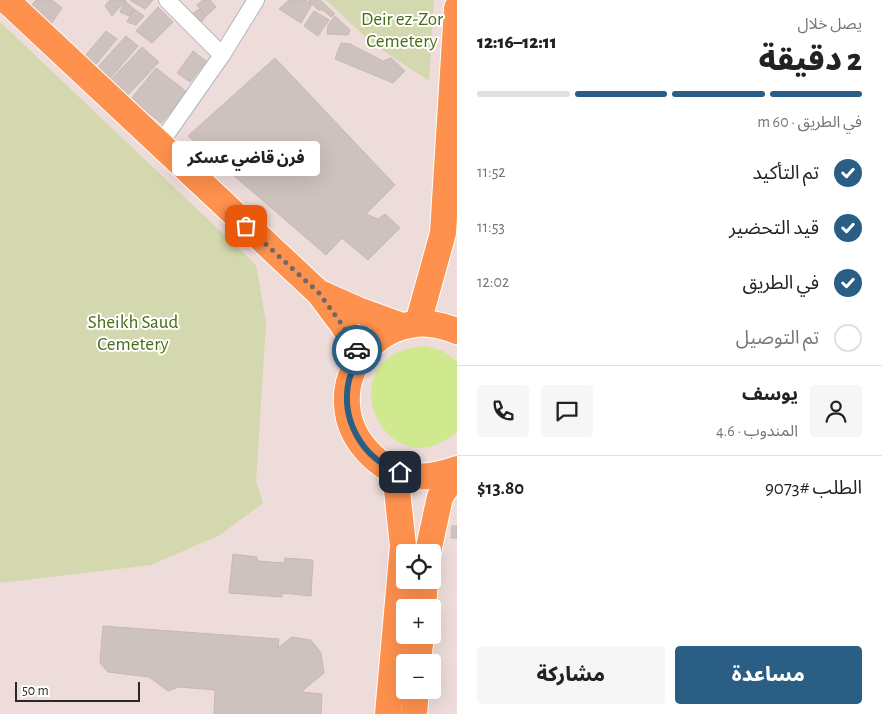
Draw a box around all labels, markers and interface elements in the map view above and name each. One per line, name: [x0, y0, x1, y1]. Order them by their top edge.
park label: Deir ez-Zor Cemetery: [361, 10, 443, 51]
text: يصل خلال: [798, 16, 862, 32]
text: 12:11–12:16: [477, 33, 557, 52]
text: 2 دقيقة: [758, 44, 862, 76]
text: في الطريق · 60 m: [757, 114, 862, 130]
callout: فرن قاضي عسكر: [172, 141, 320, 176]
text: فرن قاضي عسكر: [187, 150, 305, 166]
icon: check: [834, 159, 862, 187]
text: 11:52: [477, 164, 506, 180]
text: تم التأكيد: [752, 164, 819, 183]
pin: [225, 205, 267, 247]
icon: bag: [232, 212, 260, 240]
icon: check: [834, 214, 862, 242]
text: 11:53: [477, 219, 505, 235]
text: قيد التحضير: [729, 219, 819, 238]
icon: check: [834, 269, 862, 297]
text: 12:02: [477, 274, 509, 290]
text: في الطريق: [742, 274, 819, 293]
park label: Sheikh Saud Cemetery: [88, 313, 178, 354]
courier: [332, 325, 382, 375]
text: تم التوصيل: [736, 329, 819, 348]
icon: car: [343, 336, 371, 364]
button: phone: [477, 385, 529, 437]
button: chat: [541, 385, 593, 437]
text: يوسف: [742, 385, 798, 404]
button: person: [810, 385, 862, 437]
text: المندوب · 4.6: [716, 423, 798, 439]
pin: [379, 451, 421, 493]
icon: home: [386, 458, 414, 486]
text: $13.80: [477, 479, 524, 498]
text: الطلب #9073: [765, 479, 862, 498]
map controls: [396, 544, 441, 699]
button: locate: [396, 544, 441, 589]
button: +: [396, 599, 441, 644]
button: مشاركة: [477, 646, 665, 704]
button: مساعدة: [675, 646, 862, 704]
button: −: [396, 654, 441, 699]
scale bar: [15, 679, 140, 702]
text: 50 m: [22, 684, 49, 698]

